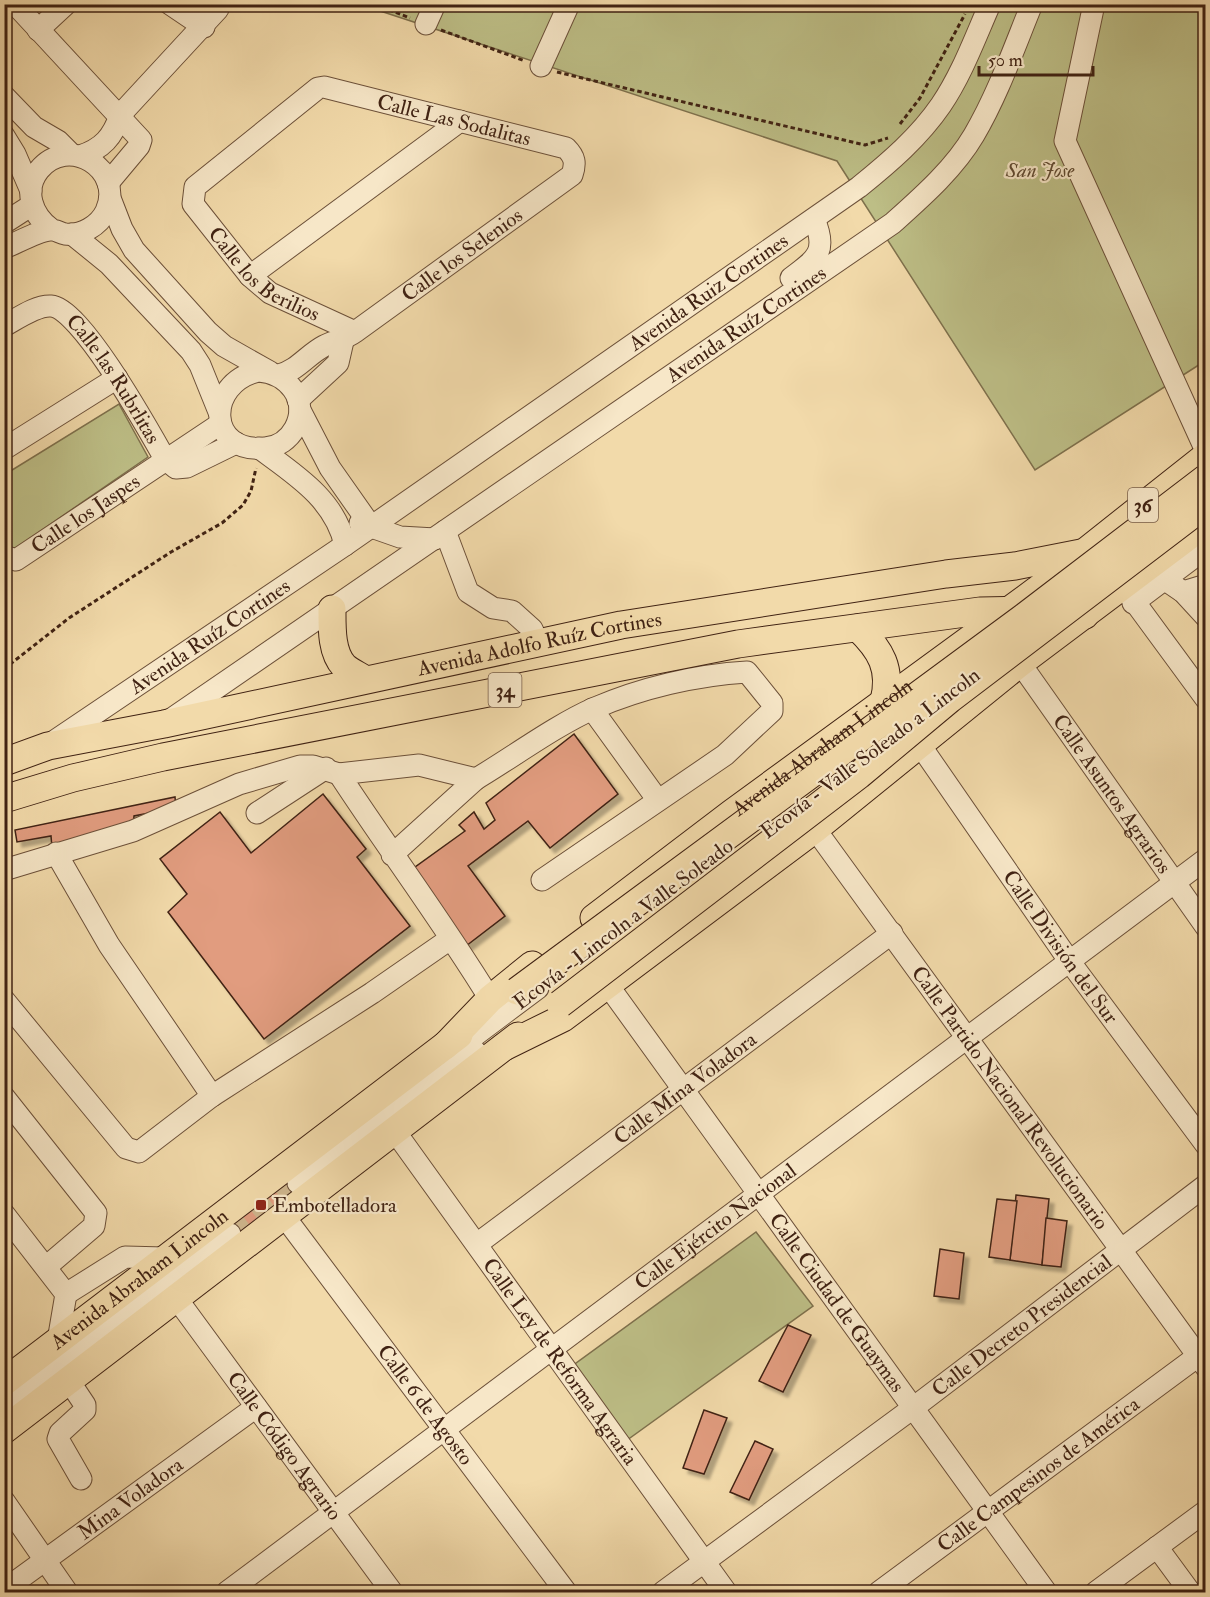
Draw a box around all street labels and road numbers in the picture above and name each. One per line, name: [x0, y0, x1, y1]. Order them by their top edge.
street label: Calle Las Sodalitas: [374, 88, 534, 153]
street label: Calle los Selenios: [396, 202, 528, 308]
street label: Calle los Berilios: [202, 221, 324, 328]
street label: Avenida Ruiz Cortines: [623, 227, 794, 358]
street label: Avenida Ruíz Cortines: [660, 260, 832, 390]
street label: Calle las Rubrlitas: [60, 308, 167, 449]
street label: Calle los Jaspes: [26, 468, 145, 560]
road number: 36: [1128, 488, 1158, 522]
street label: Avenida Ruíz Cortines: [123, 573, 296, 701]
street label: Avenida Adolfo Ruíz Cortines: [414, 606, 664, 683]
street label: Ecovía - Valle Soleado a Lincoln: [755, 662, 986, 845]
road number: 34: [488, 673, 522, 707]
street label: Avenida Abraham Lincoln: [726, 673, 918, 823]
street label: Calle Asuntos Agrarios: [1046, 709, 1177, 879]
street label: Ecovía - Lincoln a Valle Soleado: [508, 833, 739, 1016]
street label: Calle División del Sur: [996, 865, 1124, 1029]
street label: Calle Partido Nacional Revolucionario: [905, 961, 1115, 1235]
street label: Calle Mina Voladora: [609, 1026, 762, 1151]
street label: Calle Ejército Nacional: [629, 1157, 802, 1296]
street label: Avenida Abraham Lincoln: [44, 1203, 234, 1356]
street label: Calle Ciudad de Guaymas: [763, 1208, 911, 1398]
street label: Calle Decreto Presidencial: [927, 1248, 1118, 1403]
street label: Calle Ley de Reforma Agraria: [476, 1253, 644, 1471]
street label: Calle 6 de Agosto: [371, 1339, 479, 1471]
street label: Calle Código Agrario: [221, 1366, 348, 1526]
street label: Calle Campesinos de América: [932, 1391, 1145, 1558]
street label: Mina Voladora: [72, 1451, 189, 1546]

